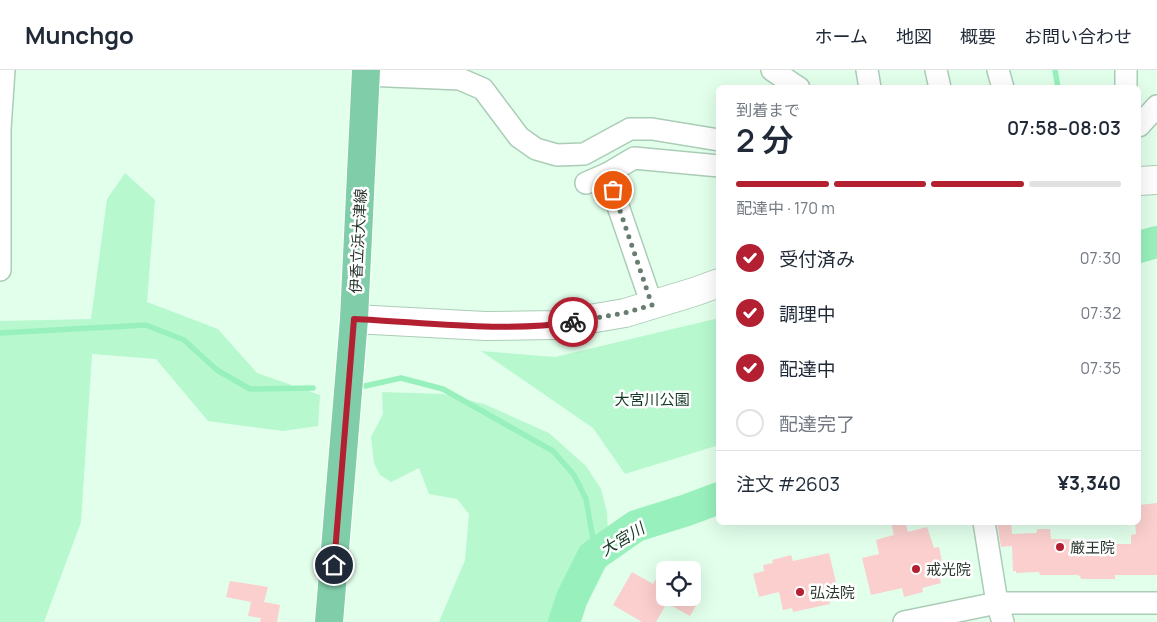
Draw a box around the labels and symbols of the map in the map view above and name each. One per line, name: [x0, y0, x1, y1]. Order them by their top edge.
pin: [592, 169, 634, 211]
street label: 伊香立浜大津線: [345, 188, 371, 294]
courier: [548, 297, 598, 347]
park label: 大宮川公園: [614, 389, 690, 410]
water label: 大宮川: [596, 516, 650, 561]
place label: 厳王院: [1070, 537, 1115, 558]
marker: 厳王院: [1054, 541, 1066, 553]
pin: [313, 544, 355, 586]
place label: 戒光院: [926, 559, 971, 580]
marker: 戒光院: [910, 563, 922, 575]
place label: 弘法院: [810, 582, 855, 603]
marker: 弘法院: [794, 586, 806, 598]

